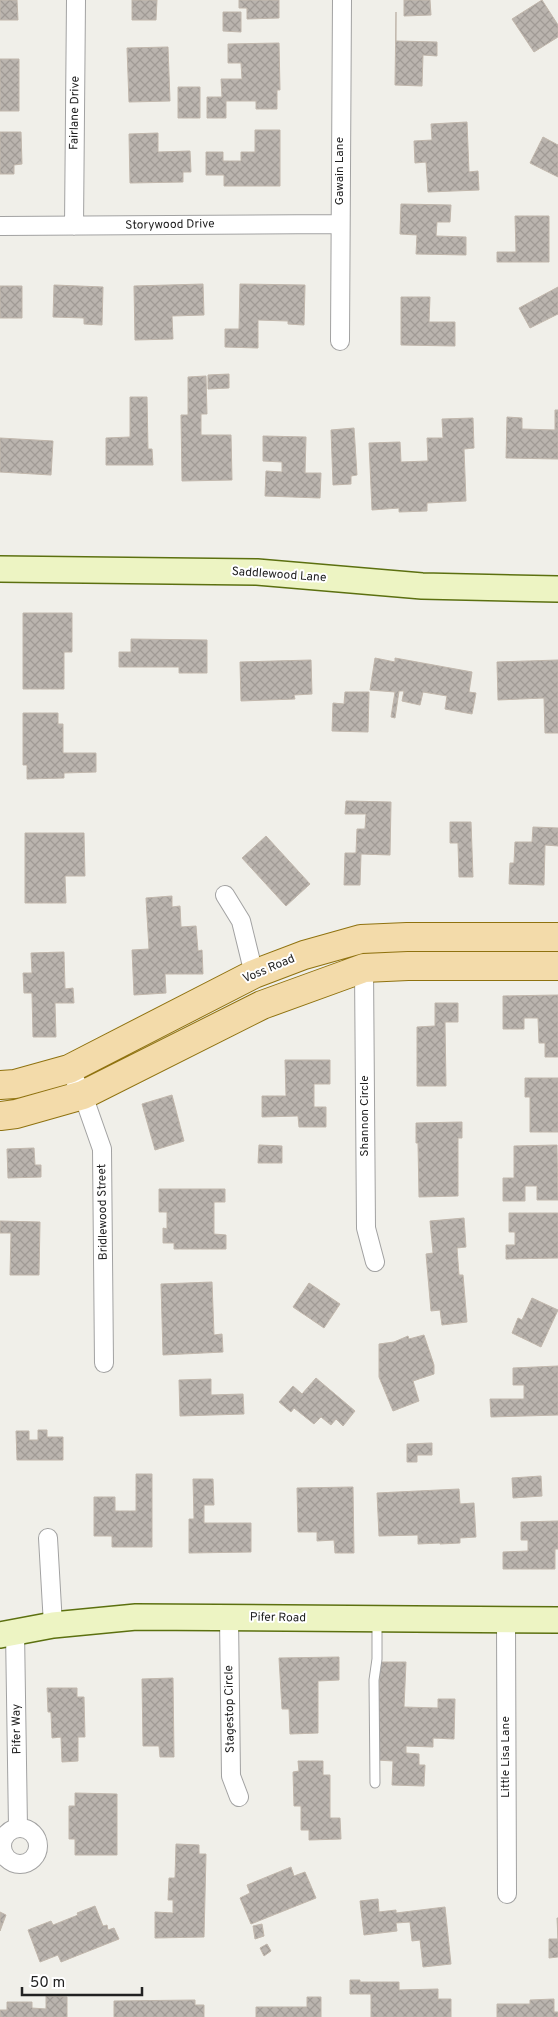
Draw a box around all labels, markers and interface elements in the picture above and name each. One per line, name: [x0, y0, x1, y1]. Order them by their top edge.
street label: Fairlane Drive: [66, 76, 84, 150]
street label: Gawain Lane: [332, 137, 348, 205]
street label: Storywood Drive: [125, 216, 215, 234]
street label: Saddlewood Lane: [231, 564, 327, 586]
street label: Voss Road: [241, 951, 297, 987]
street label: Shannon Circle: [357, 1075, 373, 1157]
street label: Bridlewood Street: [94, 1164, 112, 1260]
street label: Pifer Road: [250, 1610, 306, 1626]
street label: Stagestop Circle: [221, 1665, 239, 1753]
street label: Pifer Way: [9, 1704, 25, 1754]
street label: Little Lisa Lane: [498, 1716, 514, 1798]
scale bar: [22, 1964, 142, 1996]
text: 50 m: [30, 1974, 65, 1993]

